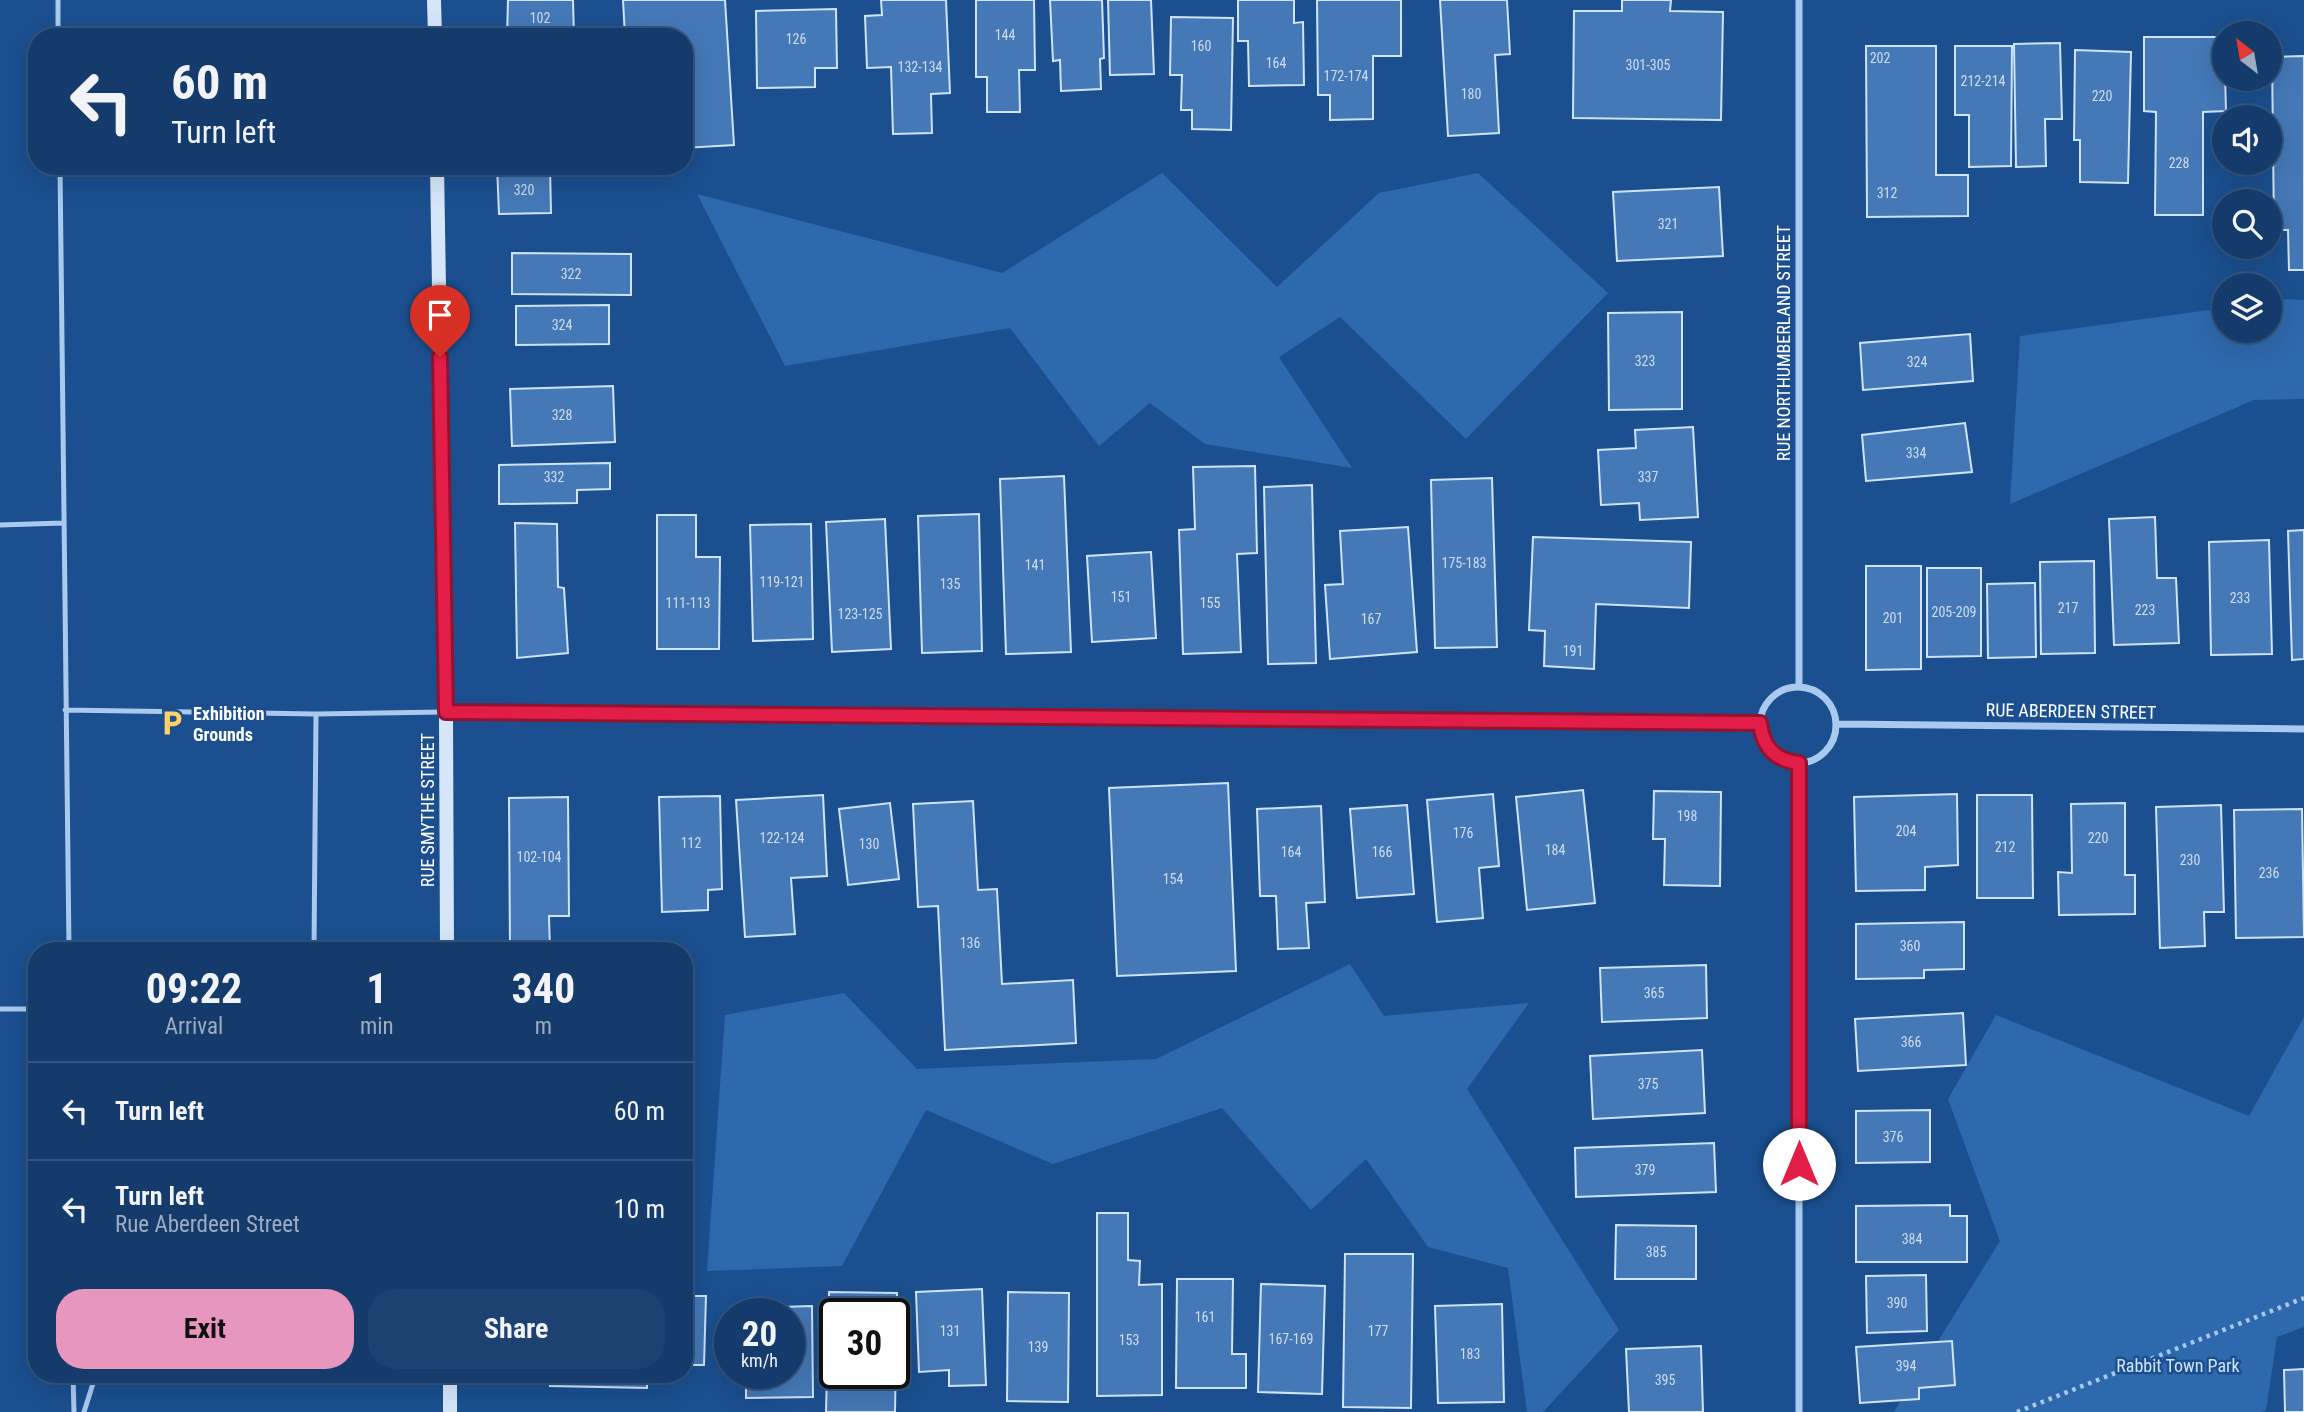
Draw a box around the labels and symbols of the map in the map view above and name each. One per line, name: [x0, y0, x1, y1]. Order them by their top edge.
house number: 102: [530, 10, 550, 26]
north arrow: [2212, 21, 2282, 91]
house number: 144: [995, 27, 1015, 43]
house number: 126: [786, 31, 806, 47]
house number: 160: [1191, 38, 1211, 54]
house number: 202: [1870, 50, 1890, 66]
house number: 164: [1266, 55, 1286, 71]
house number: 301-305: [1626, 57, 1671, 73]
house number: 132-134: [898, 59, 943, 75]
house number: 172-174: [1324, 68, 1369, 84]
house number: 212-214: [1961, 73, 2006, 89]
house number: 180: [1461, 86, 1481, 102]
house number: 220: [2092, 88, 2112, 104]
house number: 228: [2169, 155, 2189, 171]
house number: 320: [514, 182, 534, 198]
house number: 312: [1877, 185, 1897, 201]
house number: 321: [1658, 216, 1678, 232]
street label: RUE NORTHUMBERLAND STREET: [1773, 225, 1794, 461]
house number: 322: [561, 266, 581, 282]
pin: [410, 285, 470, 357]
house number: 324: [552, 317, 572, 333]
house number: 323: [1635, 353, 1655, 369]
house number: 324: [1907, 354, 1927, 370]
house number: 328: [552, 407, 572, 423]
house number: 334: [1906, 445, 1926, 461]
house number: 332: [544, 469, 564, 485]
house number: 337: [1638, 469, 1658, 485]
house number: 175-183: [1442, 555, 1486, 571]
house number: 141: [1025, 557, 1045, 573]
house number: 119-121: [760, 574, 804, 590]
house number: 135: [940, 576, 960, 592]
house number: 151: [1111, 589, 1131, 605]
house number: 233: [2230, 590, 2250, 606]
house number: 111-113: [666, 595, 710, 611]
house number: 155: [1200, 595, 1220, 611]
house number: 217: [2058, 600, 2078, 616]
house number: 223: [2135, 602, 2155, 618]
house number: 205-209: [1932, 604, 1976, 620]
house number: 123-125: [838, 606, 883, 622]
house number: 201: [1883, 610, 1903, 626]
house number: 167: [1361, 611, 1381, 627]
house number: 191: [1563, 643, 1583, 659]
street label: RUE ABERDEEN STREET: [1986, 699, 2156, 723]
place label: Exhibition Grounds: [193, 703, 265, 745]
parking icon: Exhibition Grounds: [157, 708, 187, 738]
street label: RUE SMYTHE STREET: [417, 733, 438, 887]
house number: 198: [1677, 808, 1697, 824]
house number: 204: [1896, 823, 1916, 839]
house number: 176: [1453, 825, 1473, 841]
house number: 122-124: [760, 830, 805, 846]
house number: 220: [2088, 830, 2108, 846]
house number: 112: [681, 835, 701, 851]
house number: 130: [859, 836, 879, 852]
house number: 212: [1995, 839, 2015, 855]
house number: 184: [1545, 842, 1565, 858]
house number: 164: [1281, 844, 1301, 860]
house number: 166: [1372, 844, 1392, 860]
house number: 102-104: [517, 849, 562, 865]
house number: 230: [2180, 852, 2200, 868]
house number: 236: [2259, 865, 2279, 881]
house number: 154: [1163, 871, 1183, 887]
house number: 136: [960, 935, 980, 951]
house number: 360: [1900, 938, 1920, 954]
house number: 365: [1644, 985, 1664, 1001]
house number: 366: [1901, 1034, 1921, 1050]
house number: 375: [1638, 1076, 1658, 1092]
position arrow: [1762, 1127, 1836, 1201]
house number: 376: [1883, 1129, 1903, 1145]
house number: 379: [1635, 1162, 1655, 1178]
house number: 384: [1902, 1231, 1922, 1247]
house number: 385: [1646, 1244, 1666, 1260]
house number: 390: [1887, 1295, 1907, 1311]
speed limit sign: 30: [819, 1298, 910, 1389]
house number: 161: [1195, 1309, 1215, 1325]
house number: 131: [940, 1323, 960, 1339]
house number: 177: [1368, 1323, 1388, 1339]
house number: 167-169: [1269, 1331, 1313, 1347]
house number: 153: [1119, 1332, 1139, 1348]
house number: 139: [1028, 1339, 1048, 1355]
house number: 183: [1460, 1346, 1480, 1362]
park label: Rabbit Town Park: [2116, 1355, 2240, 1376]
house number: 394: [1896, 1358, 1916, 1374]
house number: 395: [1655, 1372, 1675, 1388]

